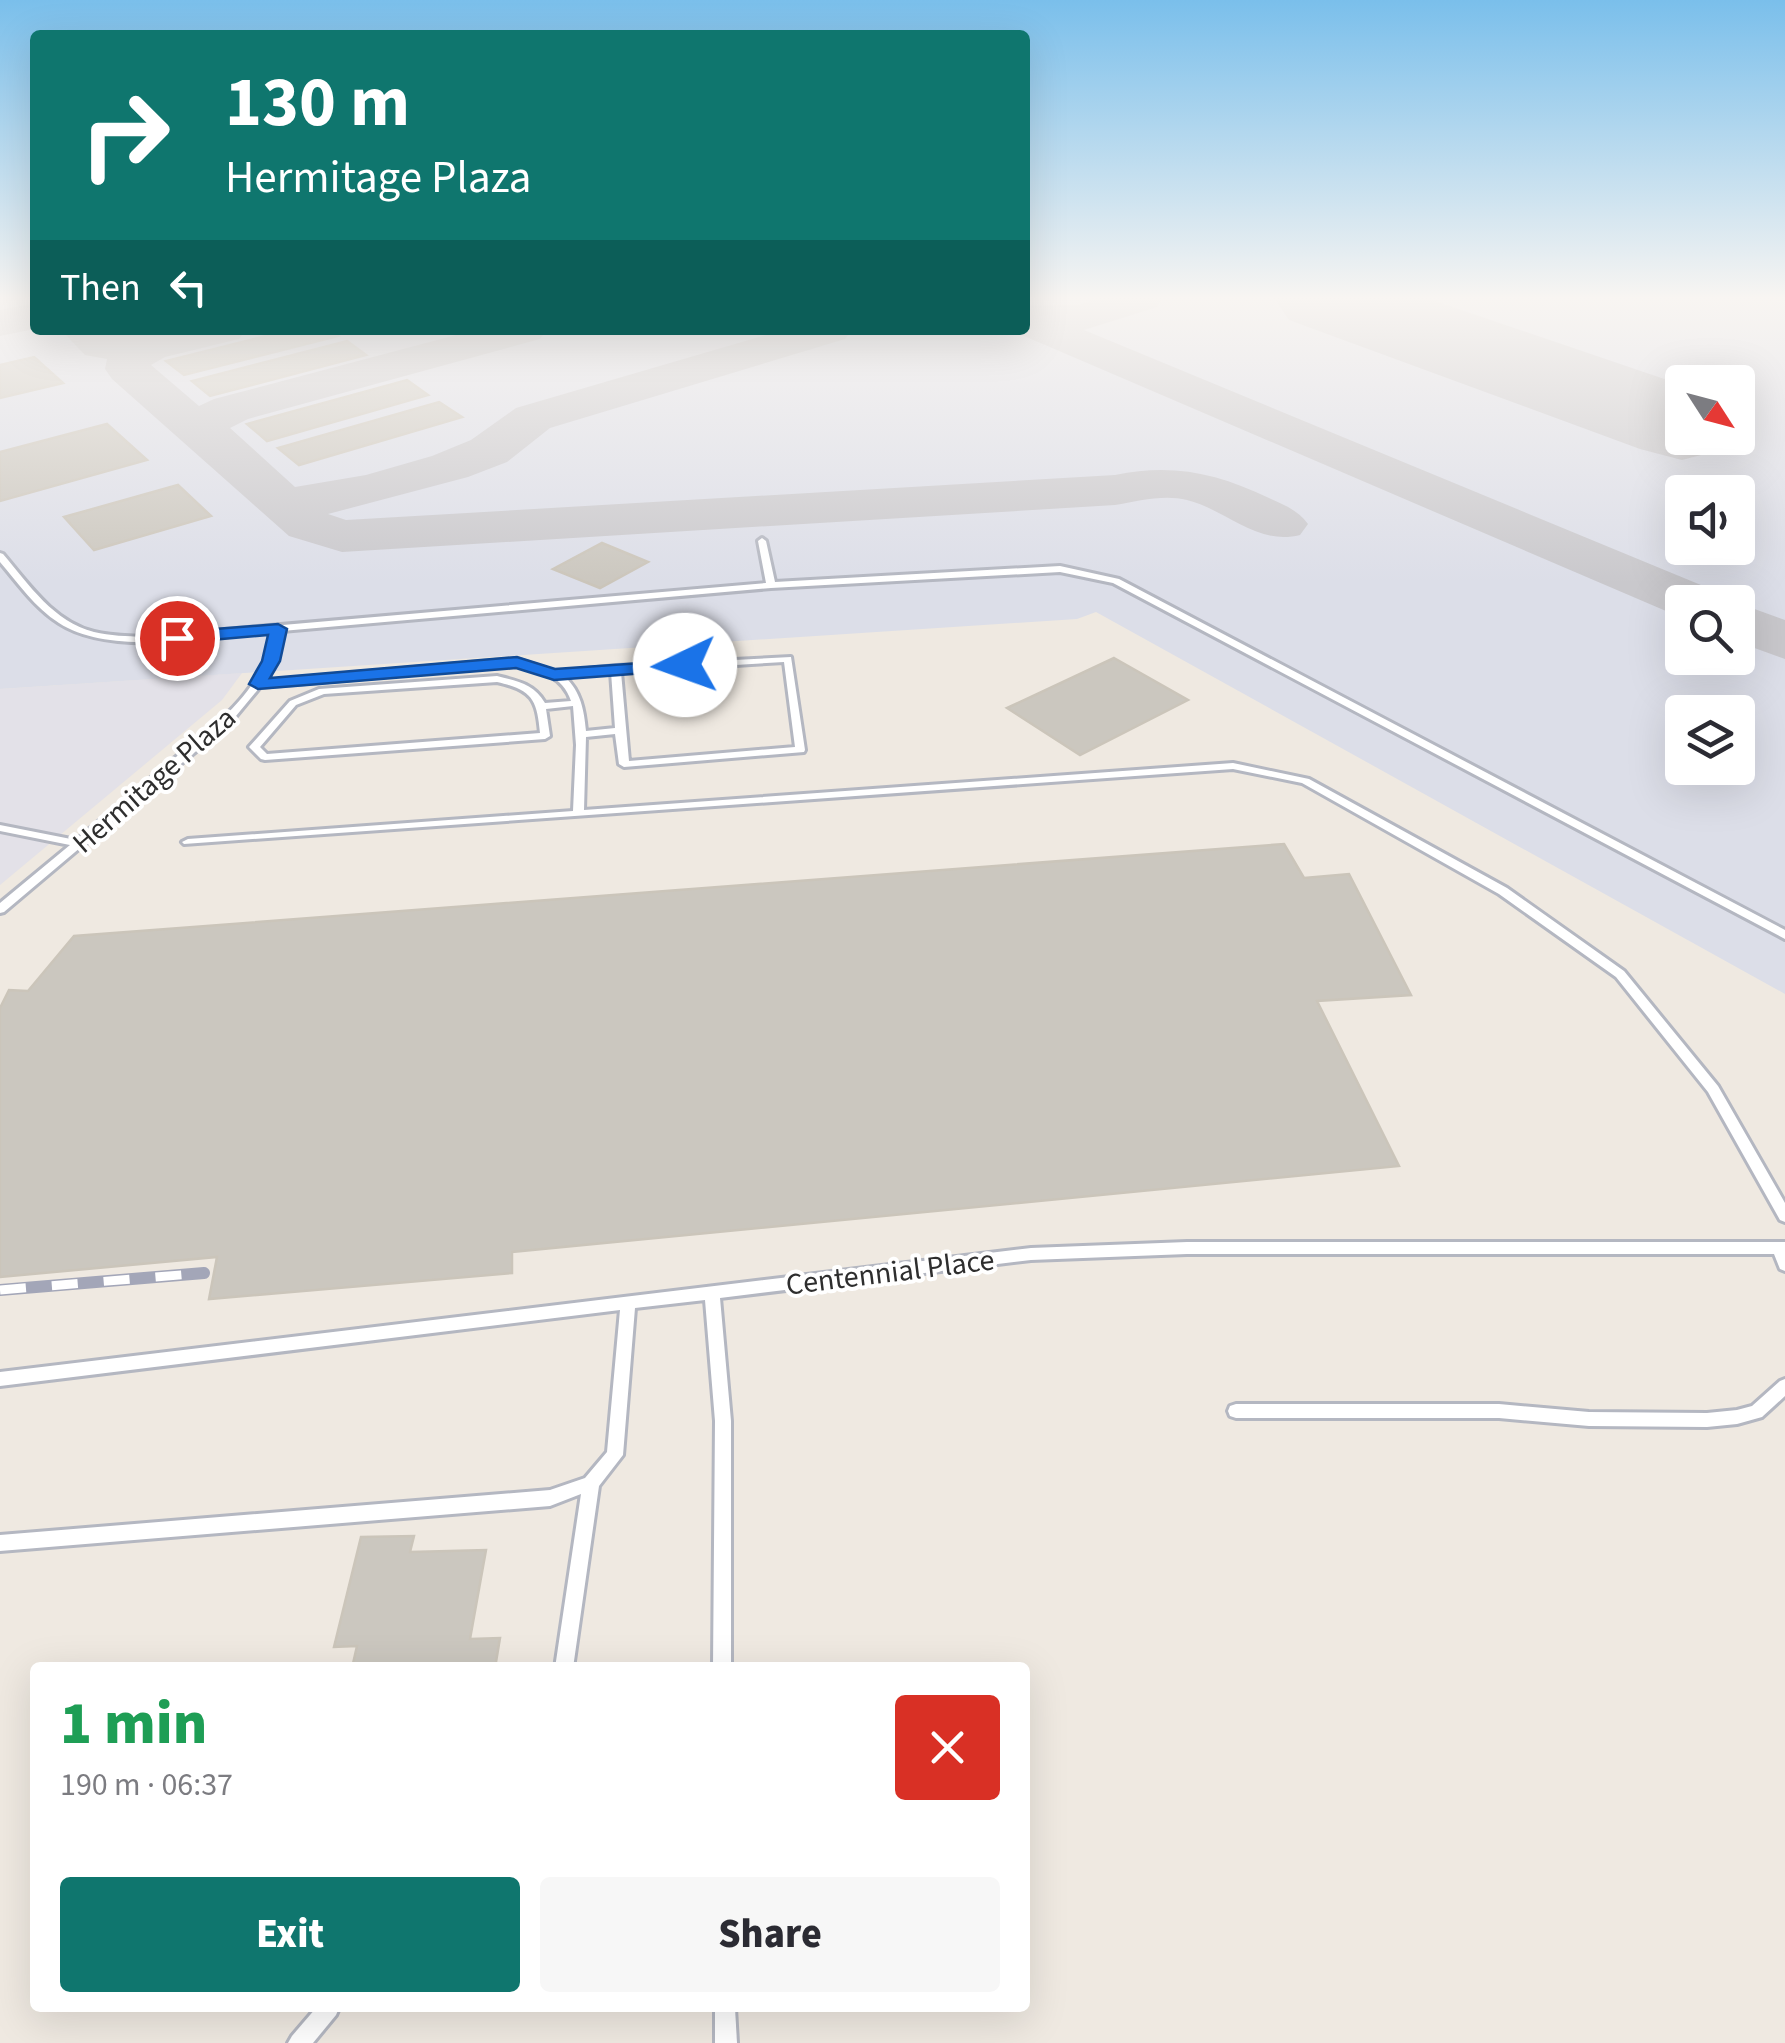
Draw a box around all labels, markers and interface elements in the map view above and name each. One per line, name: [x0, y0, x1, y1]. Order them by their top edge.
text: 130 m: [225, 53, 410, 153]
icon: right: [60, 70, 190, 200]
text: Hermitage Plaza: [225, 146, 531, 210]
icon: left: [161, 260, 216, 315]
text: Then: [60, 261, 141, 315]
north arrow: [1665, 365, 1755, 455]
map controls: [1665, 365, 1755, 785]
button: sound: [1665, 475, 1755, 565]
button: search: [1665, 585, 1755, 675]
pin: [135, 596, 220, 681]
icon: arrive: [150, 611, 205, 666]
position arrow: [633, 613, 737, 717]
button: layers: [1665, 695, 1755, 785]
street label: Hermitage Plaza: [63, 697, 246, 864]
street label: Centennial Place: [783, 1238, 997, 1307]
text: 1 min: [60, 1682, 207, 1767]
button: close: [895, 1695, 1000, 1800]
text: 190 m · 06:37: [60, 1762, 233, 1808]
button: Exit: [60, 1877, 520, 1992]
button: Share: [540, 1877, 1000, 1992]

